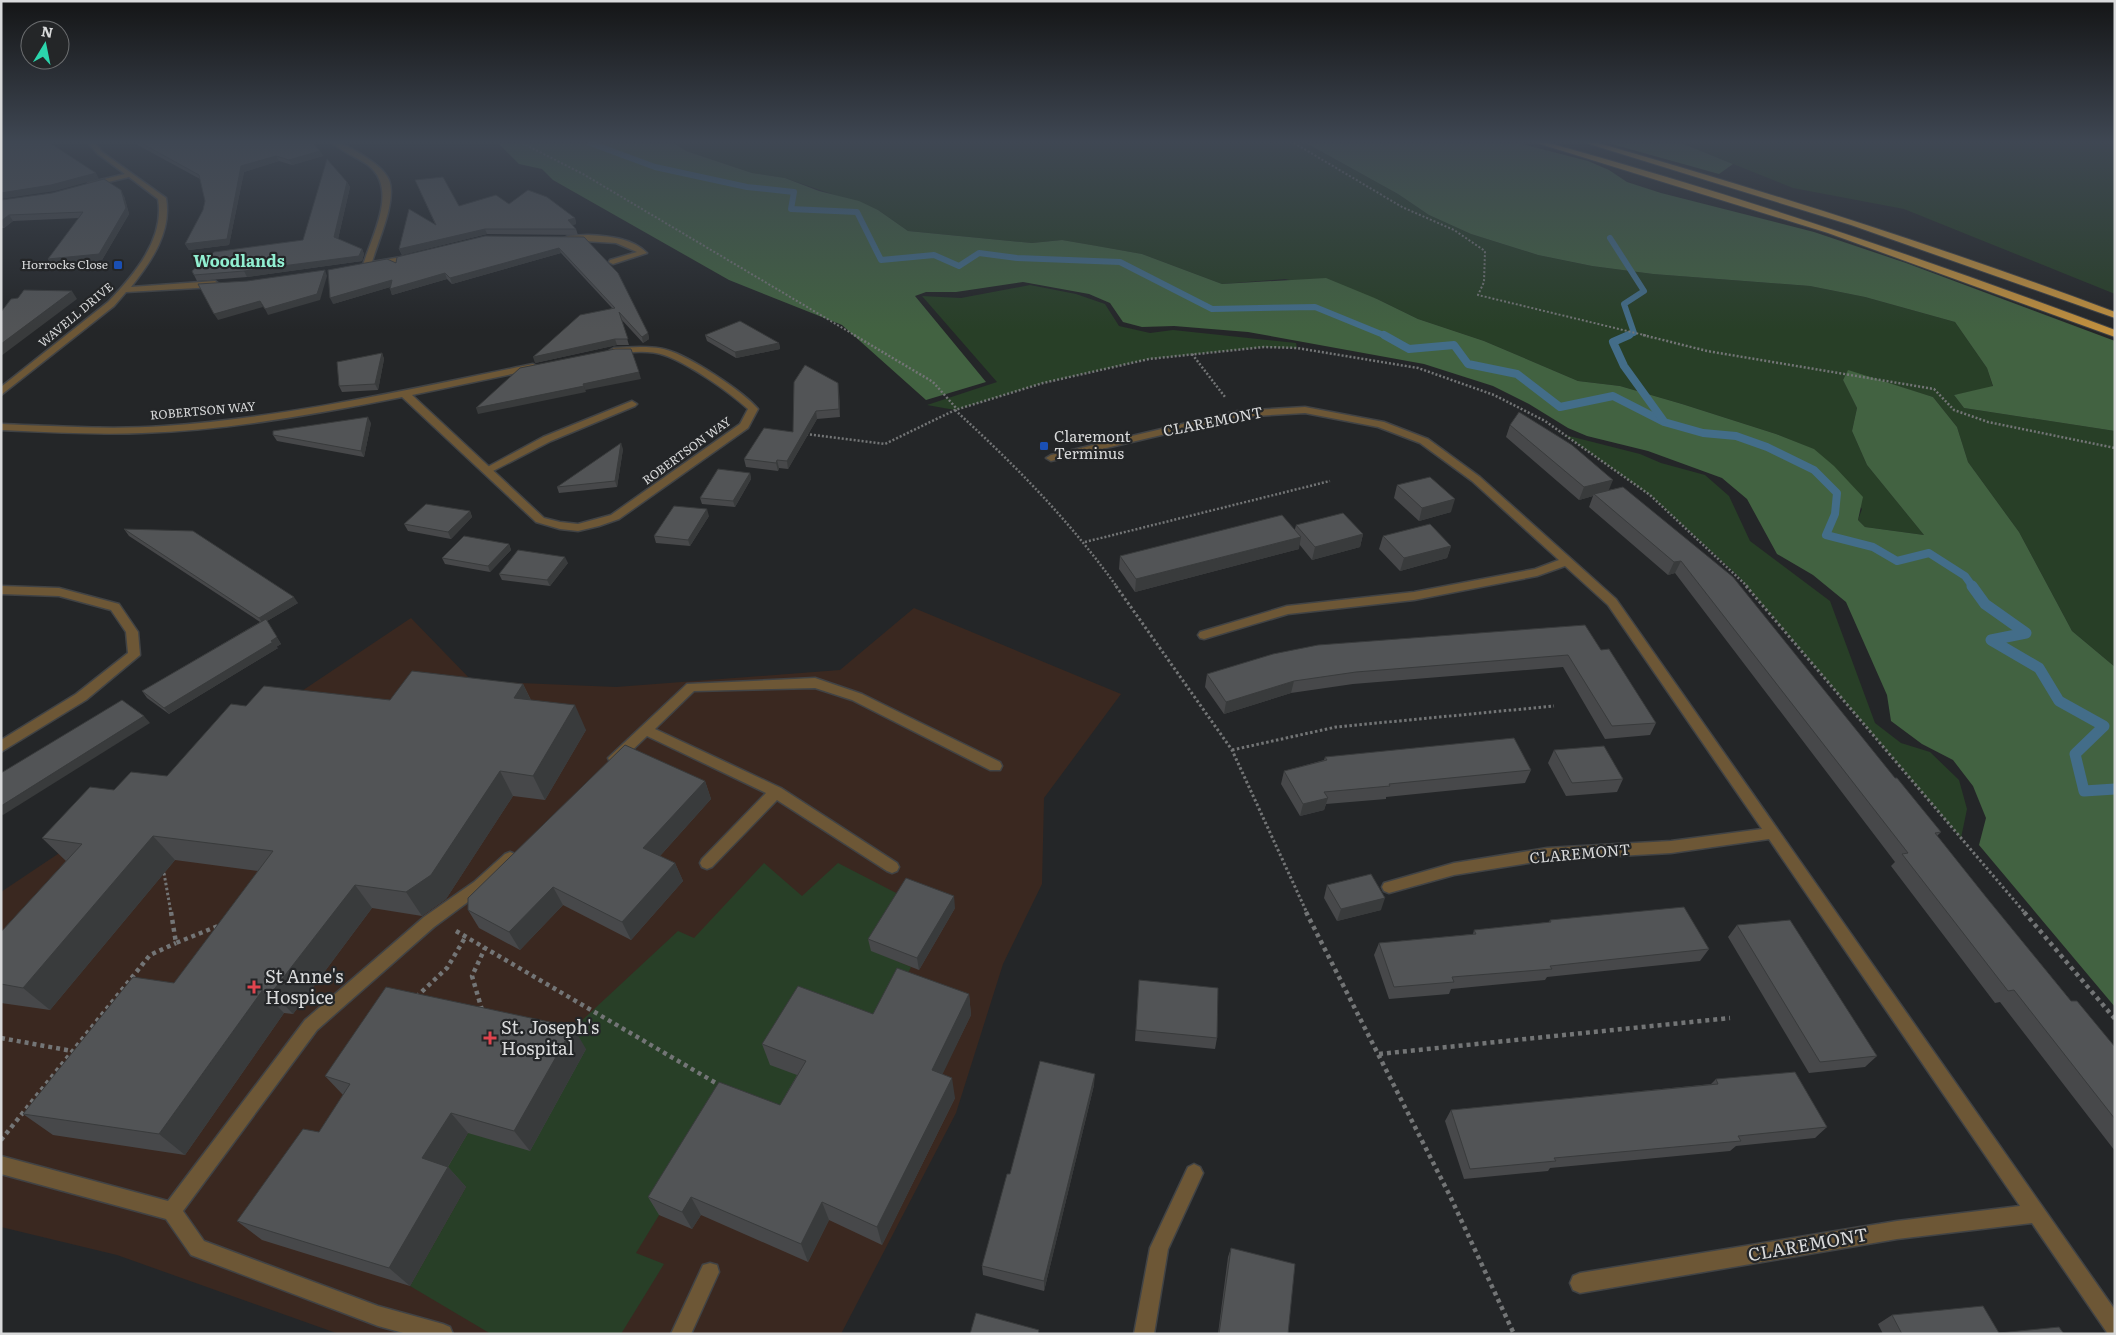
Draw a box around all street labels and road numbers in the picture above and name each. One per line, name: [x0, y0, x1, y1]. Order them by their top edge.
street label: WAVELL DRIVE: [34, 277, 117, 351]
street label: ROBERTSON WAY: [149, 396, 257, 424]
street label: CLAREMONT: [1161, 400, 1265, 441]
street label: ROBERTSON WAY: [638, 412, 735, 489]
street label: CLAREMONT: [1528, 837, 1631, 868]
street label: CLAREMONT: [1746, 1220, 1870, 1267]

